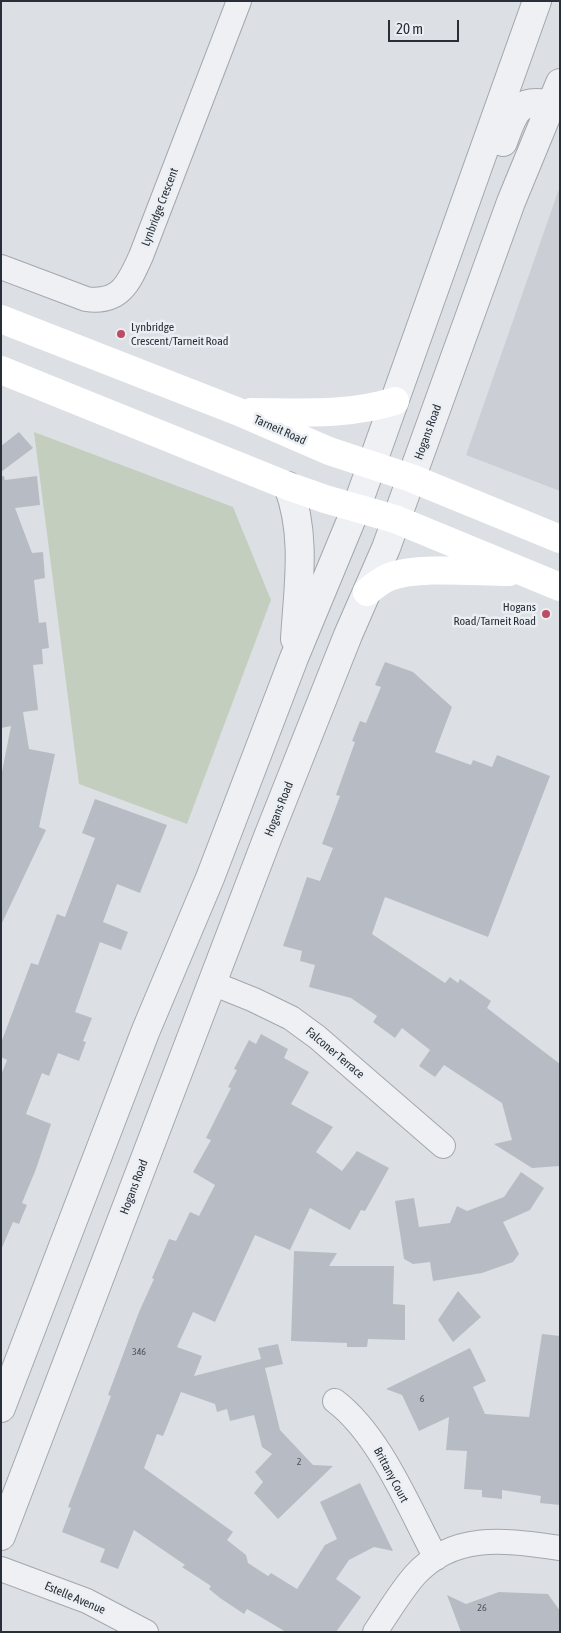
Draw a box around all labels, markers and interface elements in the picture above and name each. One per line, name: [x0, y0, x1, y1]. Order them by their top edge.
scale bar: [391, 10, 462, 42]
text: 20 m: [396, 20, 423, 37]
street label: Lynbridge Crescent: [138, 166, 182, 248]
place label: Lynbridge Crescent/Tarneit Road: [131, 320, 228, 348]
marker: Lynbridge Crescent/Tarneit Road: [115, 328, 127, 340]
street label: Hogans Road: [411, 402, 445, 462]
street label: Tarneit Road: [252, 412, 308, 448]
place label: Hogans Road/Tarneit Road: [453, 600, 536, 628]
marker: Hogans Road/Tarneit Road: [540, 608, 552, 620]
street label: Hogans Road: [262, 780, 296, 838]
street label: Falconer Terrace: [303, 1024, 367, 1082]
street label: Hogans Road: [117, 1157, 151, 1217]
house number: 346: [132, 1346, 146, 1358]
house number: 6: [420, 1393, 424, 1405]
street label: Brittany Court: [370, 1445, 412, 1505]
house number: 2: [297, 1456, 301, 1468]
street label: Estelle Avenue: [42, 1579, 108, 1617]
house number: 26: [477, 1602, 487, 1614]

